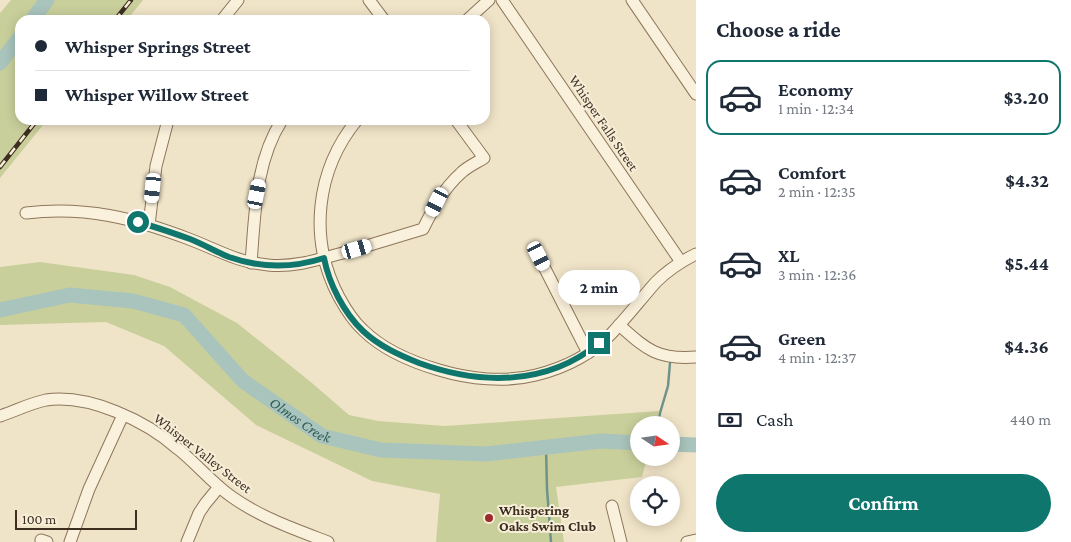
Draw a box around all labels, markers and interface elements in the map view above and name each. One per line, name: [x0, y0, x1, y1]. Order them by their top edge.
text: Choose a ride: [716, 17, 841, 42]
text: Whisper Springs Street: [65, 36, 251, 57]
street label: Whisper Falls Street: [566, 72, 642, 174]
icon: car: [718, 75, 763, 120]
text: Economy: [778, 79, 853, 100]
text: Whisper Willow Street: [65, 84, 249, 105]
text: $3.20: [1004, 87, 1049, 108]
text: 1 min · 12:34: [778, 100, 854, 117]
icon: car: [718, 158, 763, 203]
text: Comfort: [778, 162, 846, 183]
text: $4.32: [1005, 170, 1049, 191]
car: [143, 172, 162, 204]
car: [246, 178, 267, 210]
text: 2 min · 12:35: [778, 183, 856, 200]
car: [423, 185, 450, 219]
route start: [127, 211, 149, 233]
car: [340, 238, 373, 260]
car: [525, 239, 552, 273]
icon: car: [718, 241, 763, 286]
text: XL: [778, 245, 800, 266]
text: $5.44: [1005, 253, 1049, 274]
text: 3 min · 12:36: [778, 266, 856, 283]
callout: 2 min: [558, 270, 640, 306]
text: 2 min: [580, 279, 618, 296]
icon: car: [718, 324, 763, 369]
text: Green: [778, 328, 826, 349]
route end: [588, 332, 610, 354]
text: $4.36: [1004, 336, 1049, 357]
text: 4 min · 12:37: [778, 349, 856, 366]
water label: Olmos Creek: [267, 394, 334, 446]
icon: cash: [716, 406, 744, 434]
text: Cash: [756, 409, 794, 430]
street label: Whisper Valley Street: [151, 410, 255, 496]
text: 440 m: [1010, 411, 1051, 428]
north arrow: [630, 416, 680, 466]
map controls: [630, 416, 680, 526]
button: Confirm: [716, 474, 1051, 532]
button: locate: [630, 476, 680, 526]
place label: Whispering Oaks Swim Club: [498, 502, 597, 534]
scale bar: [15, 507, 138, 530]
text: 100 m: [22, 511, 56, 527]
marker: Whispering Oaks Swim Club: [483, 512, 495, 524]

